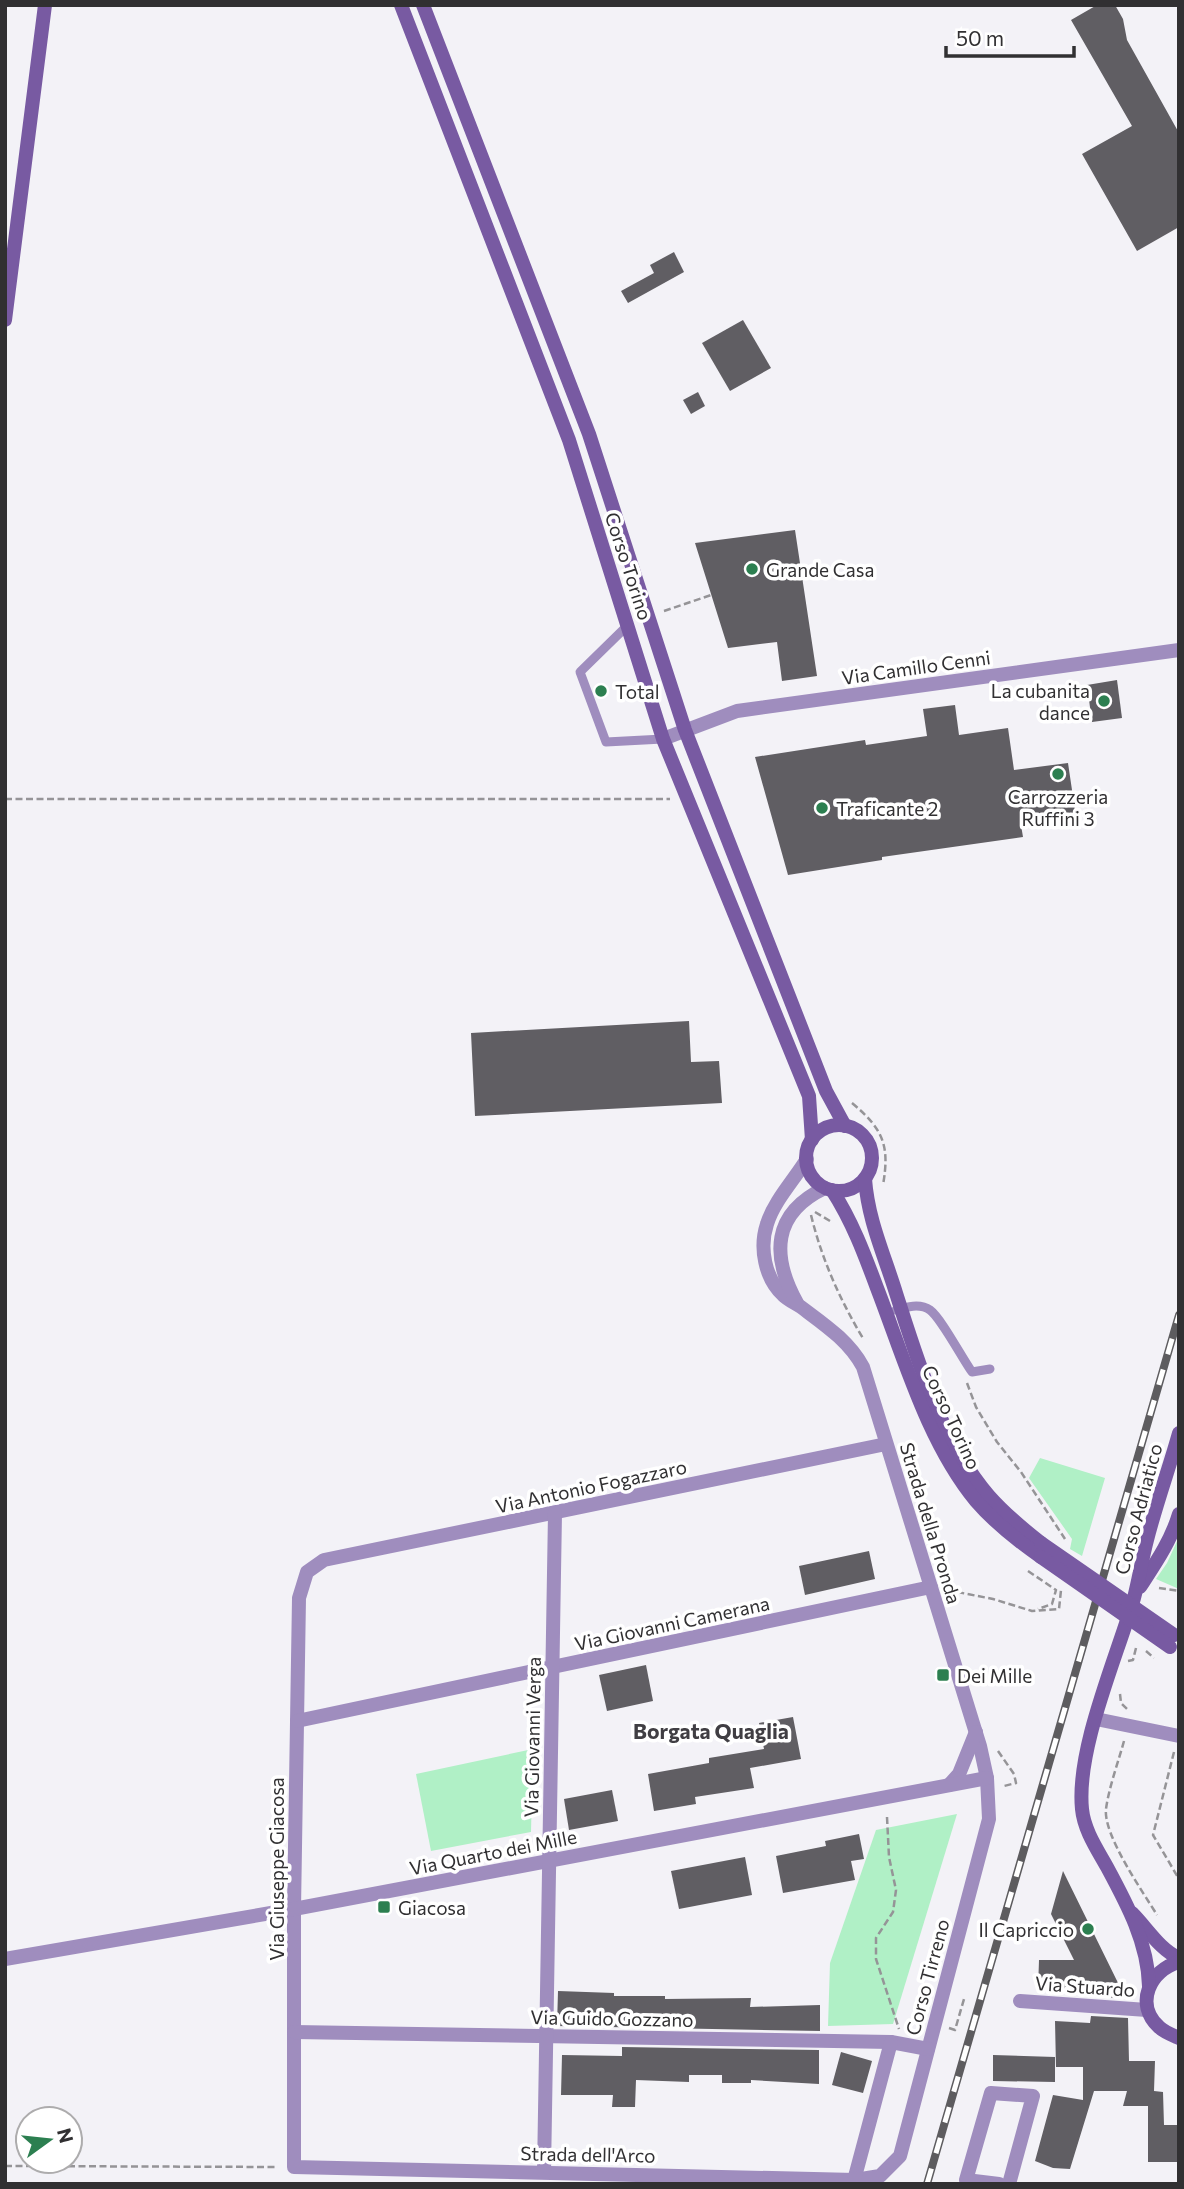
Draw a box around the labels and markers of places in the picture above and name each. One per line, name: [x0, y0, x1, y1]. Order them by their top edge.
place label: Grande Casa: [766, 558, 874, 581]
marker: Grande Casa: [744, 561, 760, 577]
place label: La cubanita dance: [991, 679, 1090, 724]
place label: Total: [615, 680, 659, 703]
marker: Total: [593, 683, 609, 699]
marker: La cubanita dance: [1096, 693, 1112, 709]
marker: Carrozzeria Ruffini 3: [1050, 766, 1066, 782]
place label: Carrozzeria Ruffini 3: [1008, 785, 1108, 830]
place label: Traficante 2: [836, 797, 938, 820]
marker: Traficante 2: [814, 800, 830, 816]
place label: Dei Mille: [957, 1664, 1032, 1687]
marker: Dei Mille: [935, 1667, 951, 1683]
place label: Giacosa: [398, 1896, 466, 1919]
marker: Giacosa: [376, 1899, 392, 1915]
place label: Il Capriccio: [979, 1918, 1074, 1941]
marker: Il Capriccio: [1080, 1921, 1096, 1937]

